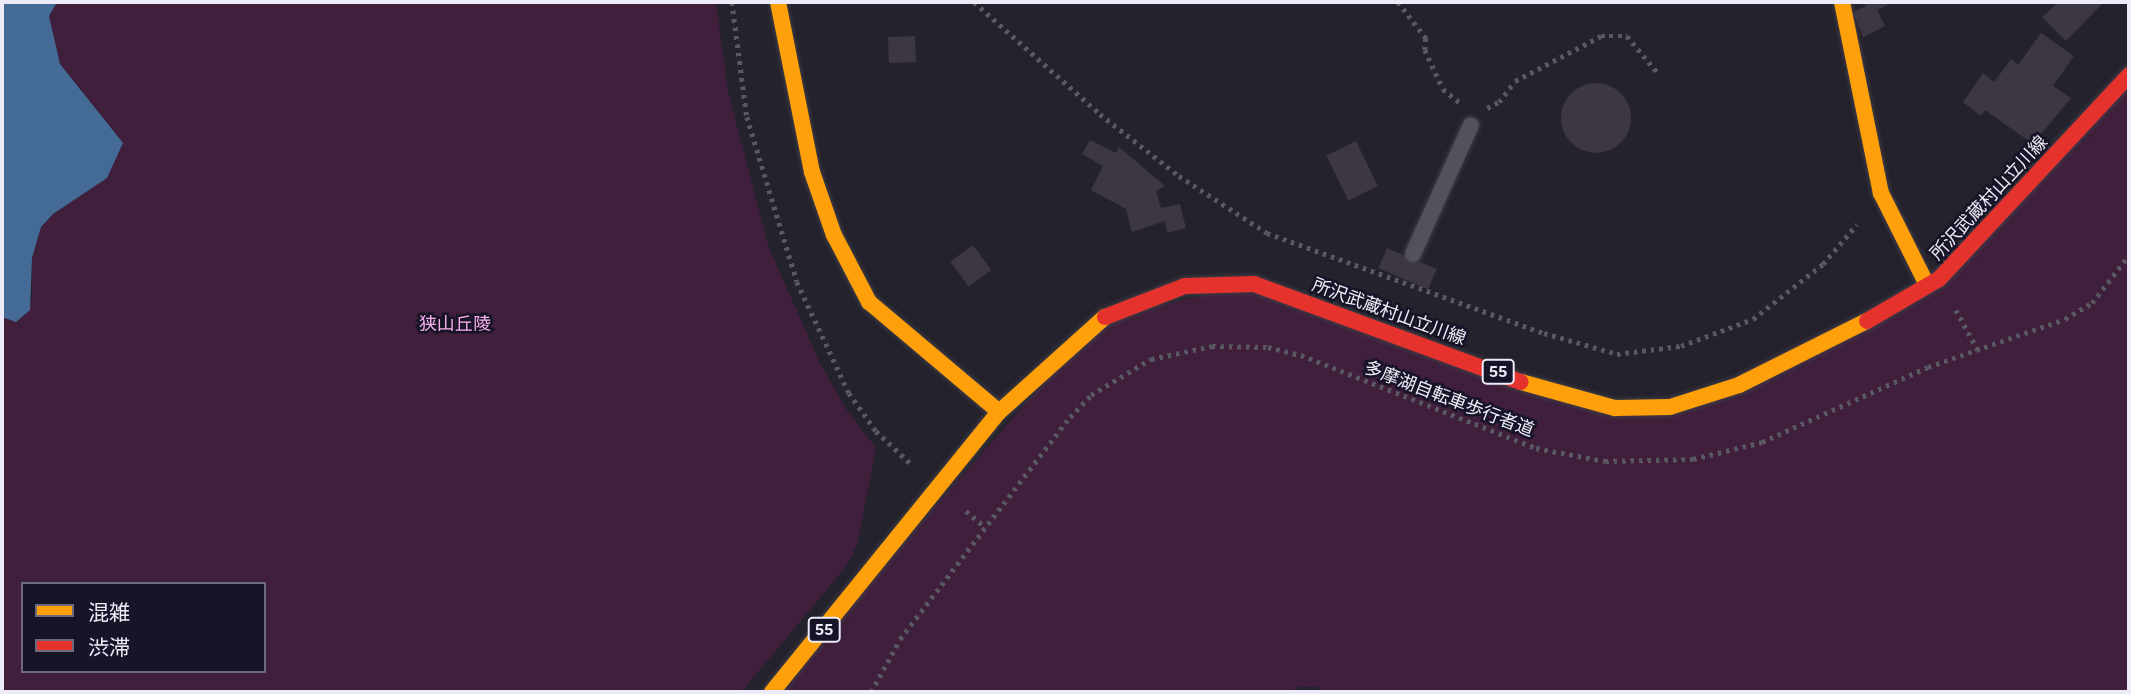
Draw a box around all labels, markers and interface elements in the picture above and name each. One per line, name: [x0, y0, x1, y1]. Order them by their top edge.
street label: 所沢武蔵村山立川線: [1926, 131, 2052, 265]
street label: 所沢武蔵村山立川線: [1309, 274, 1469, 350]
park label: 狭山丘陵: [419, 313, 491, 335]
street label: 多摩湖自転車歩行者道: [1361, 357, 1537, 441]
road number: 55: [1480, 360, 1516, 384]
legend: [21, 582, 266, 673]
text: 混雑: [88, 600, 130, 625]
road number: 55: [806, 618, 842, 642]
text: 渋滞: [88, 635, 130, 660]

